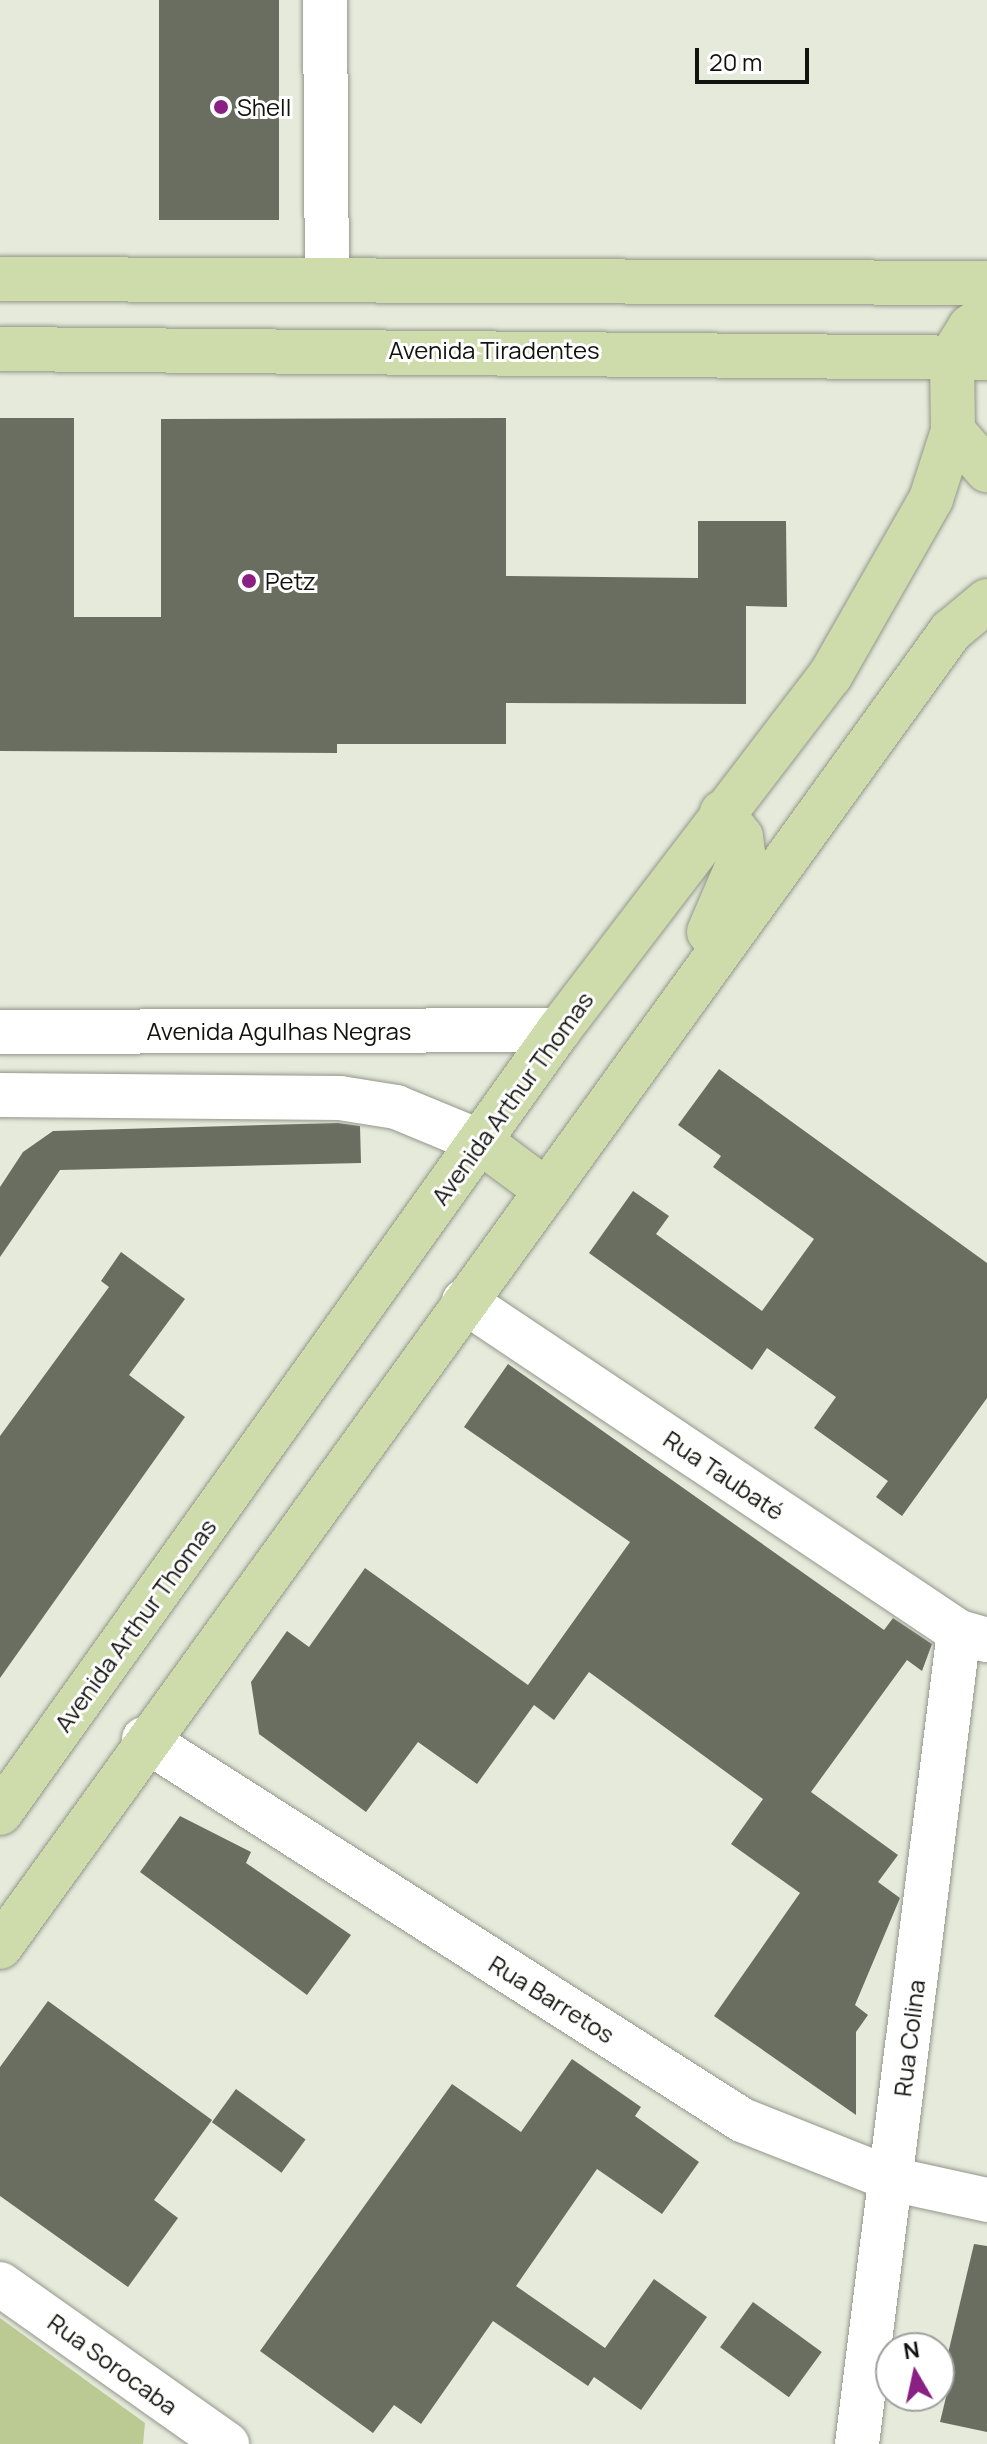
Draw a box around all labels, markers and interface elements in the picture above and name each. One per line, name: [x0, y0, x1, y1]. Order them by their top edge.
scale bar: [699, 32, 813, 82]
text: 20 m: [709, 45, 762, 78]
place label: Shell: [237, 93, 291, 121]
marker: Shell: [212, 98, 230, 116]
street label: Avenida Tiradentes: [388, 336, 600, 364]
place label: Petz: [265, 567, 316, 595]
marker: Petz: [240, 572, 258, 590]
street label: Avenida Arthur Thomas: [425, 986, 599, 1210]
street label: Avenida Agulhas Negras: [147, 1017, 411, 1045]
street label: Rua Taubaté: [658, 1424, 790, 1526]
street label: Avenida Arthur Thomas: [48, 1513, 222, 1737]
street label: Rua Barretos: [484, 1949, 620, 2049]
street label: Rua Colina: [888, 1978, 930, 2098]
street label: Rua Sorocaba: [43, 2307, 183, 2421]
north arrow: [875, 2332, 955, 2412]
text: N: [901, 2334, 922, 2366]

